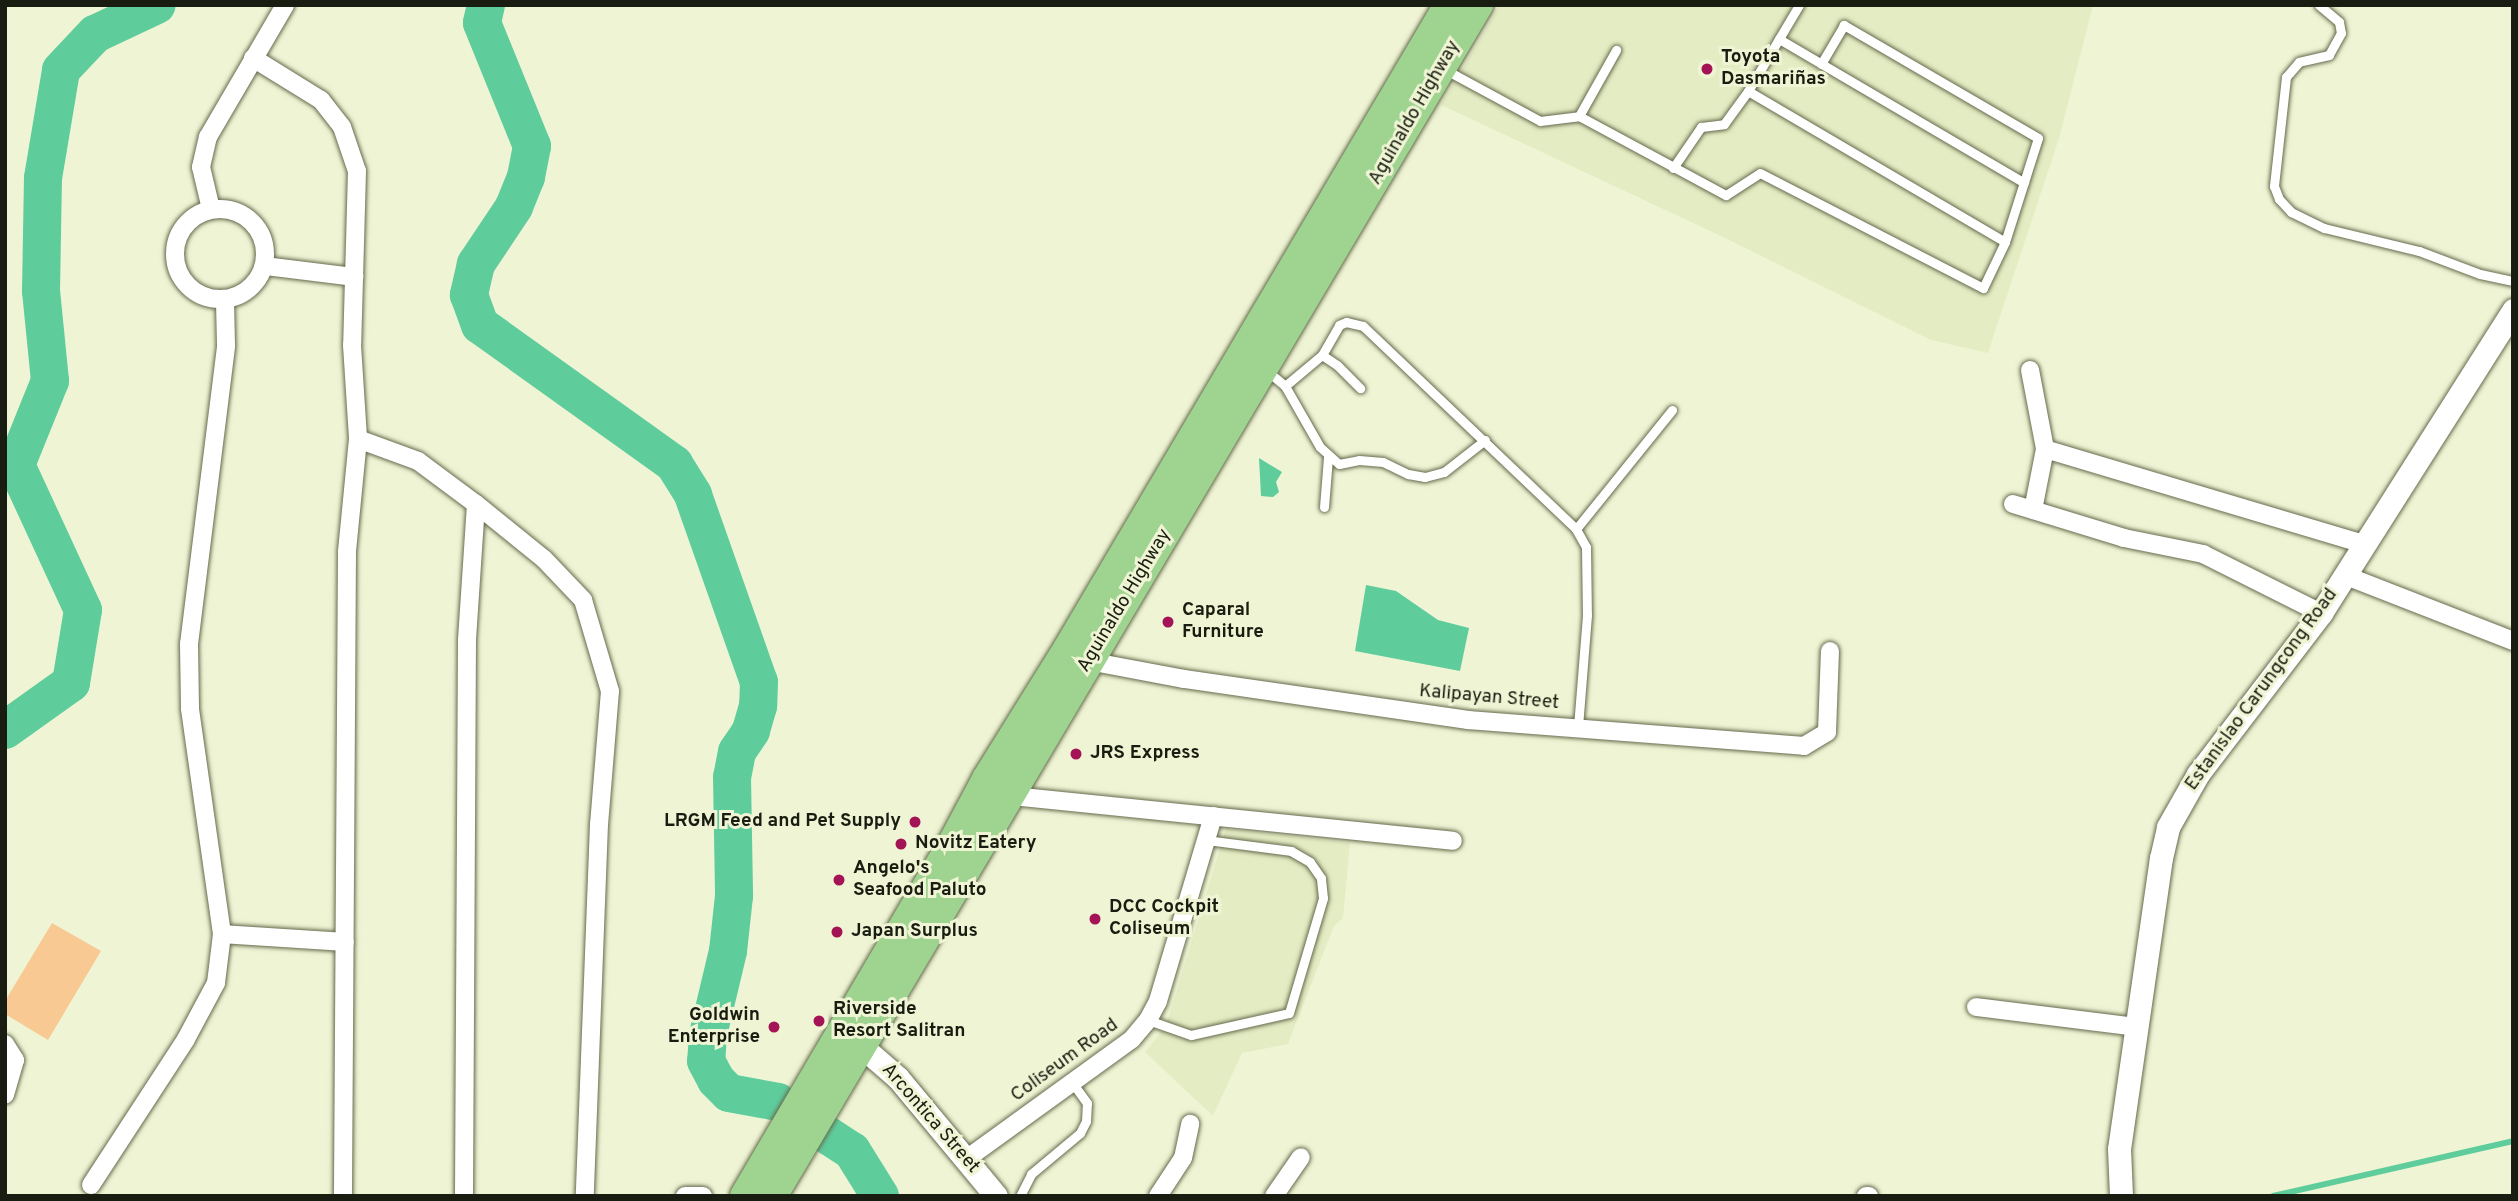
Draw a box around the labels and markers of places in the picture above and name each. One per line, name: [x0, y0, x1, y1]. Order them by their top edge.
place label: Toyota Dasmariñas: [1721, 47, 1826, 91]
marker: Toyota Dasmariñas: [1699, 61, 1715, 77]
place label: Caparal Furniture: [1182, 600, 1264, 644]
marker: Caparal Furniture: [1160, 614, 1176, 630]
place label: JRS Express: [1090, 743, 1200, 765]
marker: JRS Express: [1068, 746, 1084, 762]
place label: LRGM Feed and Pet Supply: [664, 811, 901, 833]
marker: LRGM Feed and Pet Supply: [907, 814, 923, 830]
place label: Novitz Eatery: [915, 833, 1036, 855]
marker: Novitz Eatery: [893, 836, 909, 852]
place label: Angelo's Seafood Paluto: [853, 858, 987, 902]
marker: Angelo's Seafood Paluto: [831, 872, 847, 888]
place label: DCC Cockpit Coliseum: [1109, 897, 1219, 941]
marker: DCC Cockpit Coliseum: [1087, 911, 1103, 927]
place label: Japan Surplus: [851, 921, 978, 943]
marker: Japan Surplus: [829, 924, 845, 940]
place label: Riverside Resort Salitran: [833, 999, 965, 1043]
place label: Goldwin Enterprise: [668, 1005, 760, 1049]
marker: Riverside Resort Salitran: [811, 1013, 827, 1029]
marker: Goldwin Enterprise: [766, 1019, 782, 1035]

